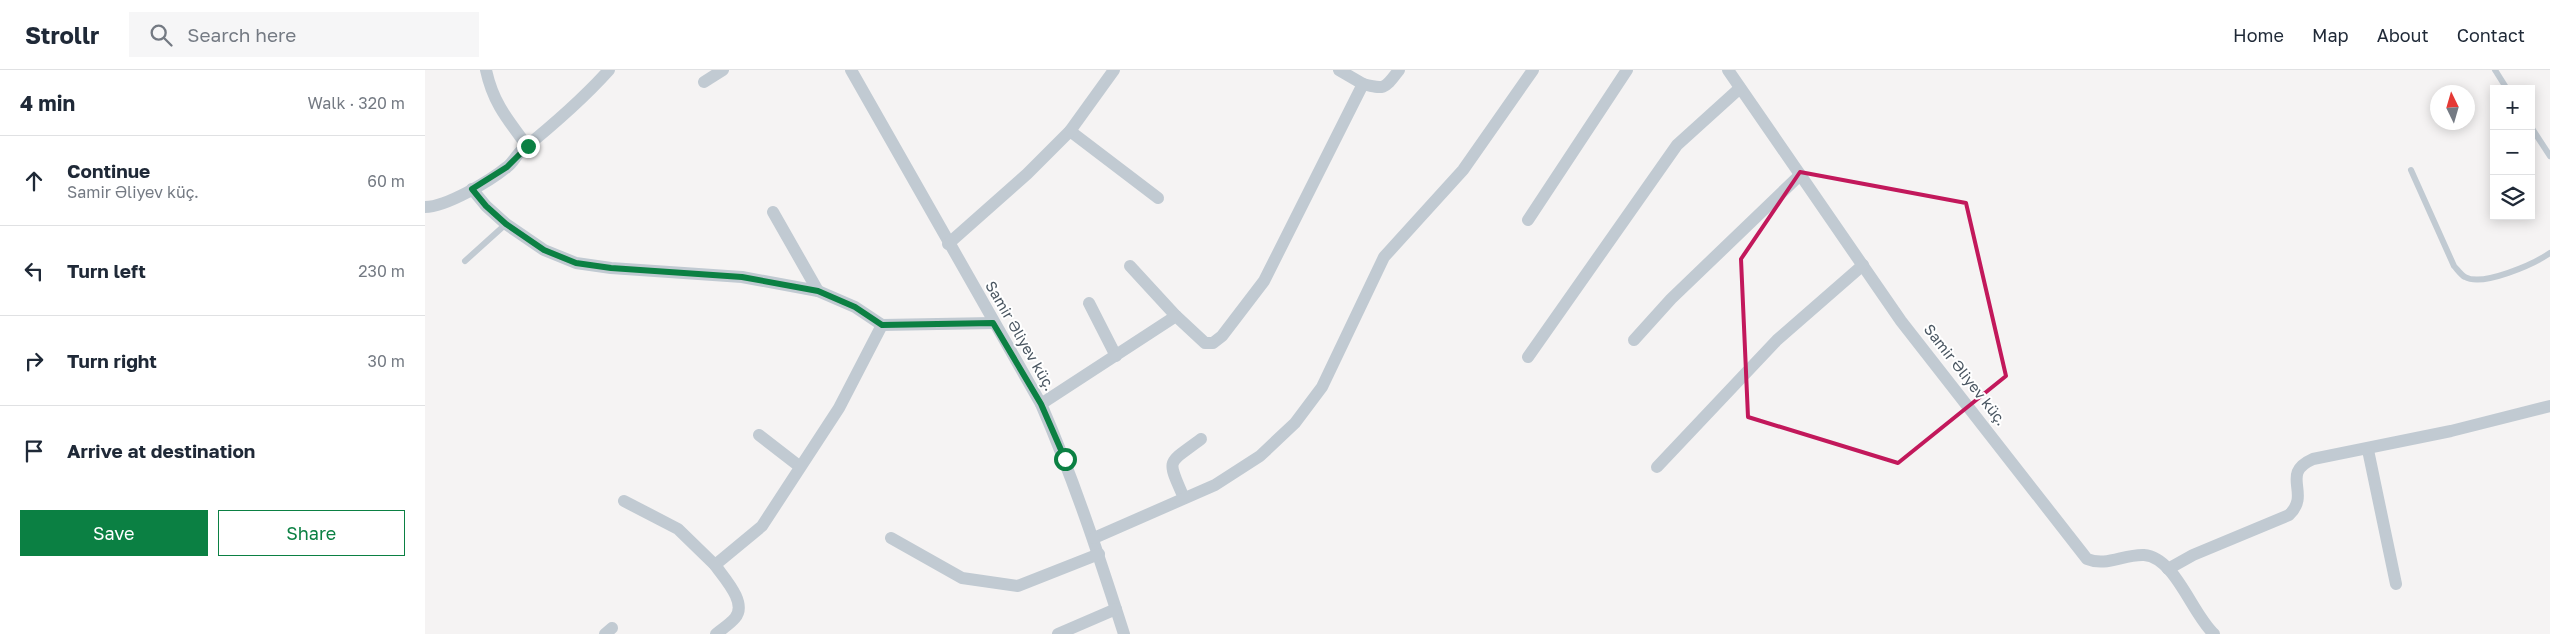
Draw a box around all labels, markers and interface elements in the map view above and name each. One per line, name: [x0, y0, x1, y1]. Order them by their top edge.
search box: [129, 12, 479, 57]
text: Strollr: [25, 20, 99, 49]
icon: search: [147, 21, 175, 49]
text: Search here: [187, 23, 296, 46]
text: Home: [2233, 24, 2284, 46]
text: Map: [2312, 24, 2349, 46]
text: About: [2377, 24, 2429, 46]
text: Contact: [2457, 24, 2525, 46]
north arrow: [2430, 85, 2475, 130]
map controls: [2490, 85, 2535, 220]
button: +: [2490, 85, 2535, 130]
text: 4 min: [20, 90, 75, 116]
text: Walk · 320 m: [308, 93, 405, 113]
button: −: [2490, 130, 2535, 175]
route end: [517, 135, 540, 158]
text: Continue: [67, 159, 150, 182]
icon: ahead: [20, 167, 48, 195]
text: 60 m: [367, 171, 405, 191]
button: layers: [2490, 175, 2535, 220]
text: Samir Əliyev küç.: [67, 182, 199, 202]
icon: left: [20, 257, 48, 285]
text: Turn left: [67, 259, 146, 282]
text: 230 m: [358, 261, 405, 281]
street label: Samir Əliyev küç.: [982, 277, 1060, 394]
street label: Samir Əliyev küç.: [1921, 320, 2011, 429]
icon: right: [20, 347, 48, 375]
text: Turn right: [67, 349, 157, 372]
text: 30 m: [368, 351, 405, 371]
icon: arrive: [20, 437, 48, 465]
text: Arrive at destination: [67, 439, 255, 462]
route start: [1054, 448, 1077, 471]
button: Save: [20, 510, 208, 556]
button: Share: [218, 510, 405, 556]

